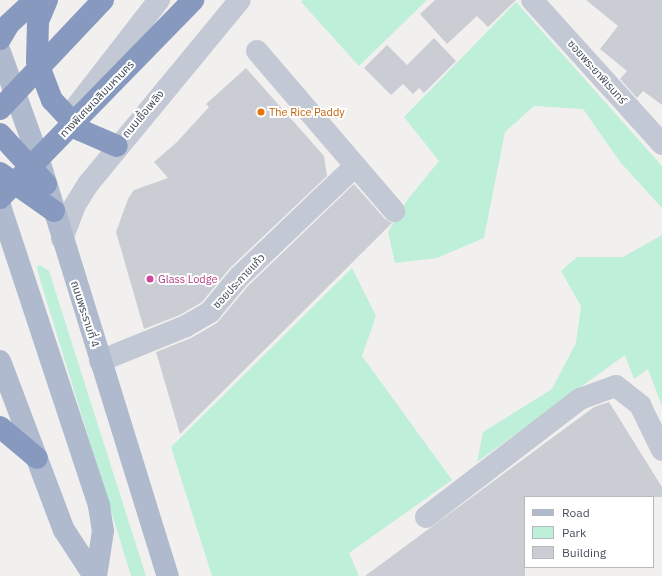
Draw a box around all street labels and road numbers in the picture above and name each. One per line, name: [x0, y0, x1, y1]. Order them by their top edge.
street label: ซอยพระยาพิเรนทร์: [565, 37, 629, 107]
street label: ทางพิเศษเฉลิมมหานคร: [57, 58, 137, 140]
street label: ถนนเชื้อเพลิง: [119, 87, 167, 141]
street label: ซอยประกายแก้ว: [210, 251, 268, 311]
street label: ถนนพระรามที่ 4: [68, 279, 102, 349]

